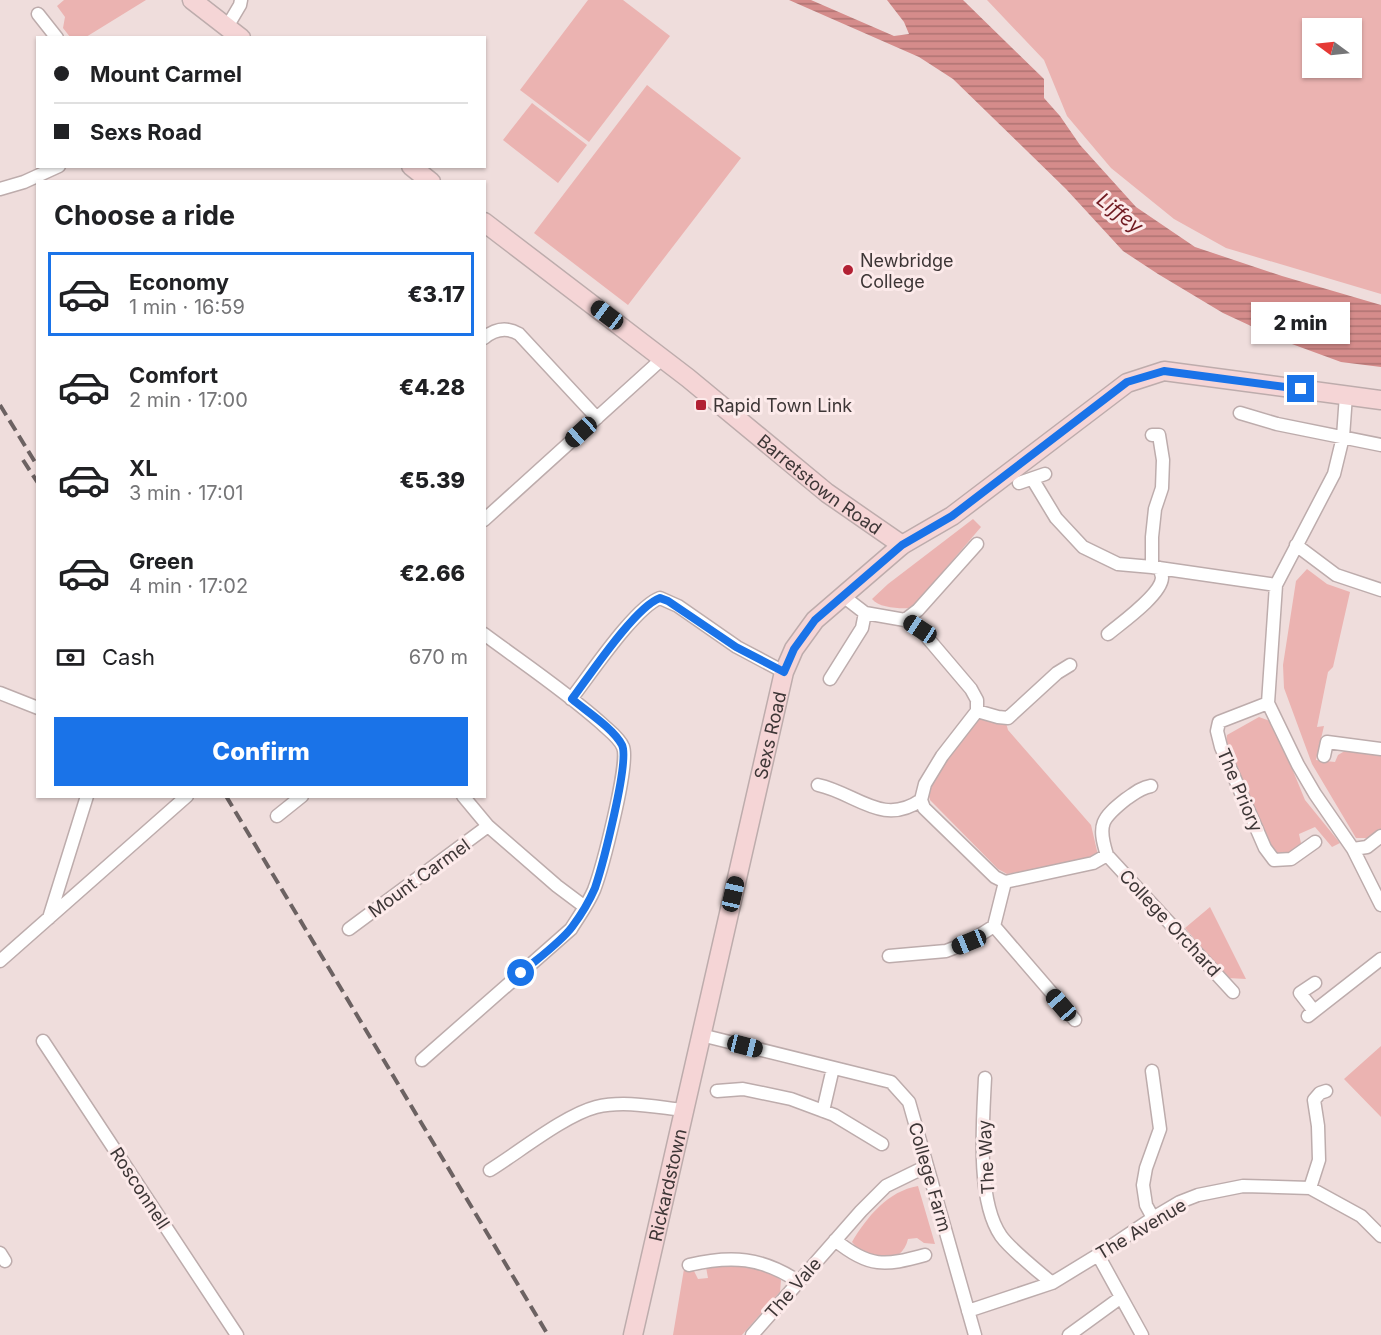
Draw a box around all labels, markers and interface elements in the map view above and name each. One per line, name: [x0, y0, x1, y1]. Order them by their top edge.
north arrow: [1302, 18, 1362, 78]
map controls: [1302, 18, 1362, 78]
text: Mount Carmel: [90, 61, 242, 87]
text: Sexs Road: [90, 119, 202, 145]
water label: Liffey: [1092, 188, 1149, 239]
text: Choose a ride: [54, 199, 235, 232]
place label: Newbridge College: [860, 250, 953, 292]
marker: Newbridge College: [841, 263, 855, 277]
icon: car: [57, 267, 111, 321]
text: Economy: [129, 269, 229, 295]
text: €3.17: [407, 281, 465, 307]
text: 1 min · 16:59: [129, 295, 245, 319]
car: [587, 297, 627, 333]
callout: 2 min: [1252, 302, 1350, 344]
text: 2 min: [1273, 311, 1328, 335]
icon: car: [57, 360, 111, 414]
text: Comfort: [129, 362, 218, 388]
text: €4.28: [399, 374, 465, 400]
route end: [1287, 375, 1314, 402]
text: 2 min · 17:00: [129, 388, 248, 412]
place label: Rapid Town Link: [713, 395, 852, 416]
marker: Rapid Town Link: [694, 398, 708, 412]
car: [562, 413, 600, 451]
street label: Barretstown Road: [753, 430, 886, 538]
icon: car: [57, 453, 111, 507]
text: XL: [129, 455, 158, 481]
text: €5.39: [400, 467, 465, 493]
text: 3 min · 17:01: [129, 481, 243, 505]
icon: car: [57, 546, 111, 600]
text: Green: [129, 548, 194, 574]
text: €2.66: [400, 560, 465, 586]
text: 4 min · 17:02: [129, 574, 248, 598]
car: [900, 612, 940, 646]
icon: cash: [54, 641, 87, 674]
text: Cash: [102, 644, 155, 670]
text: 670 m: [409, 645, 468, 669]
street label: Sexs Road: [749, 689, 790, 781]
button: Confirm: [54, 717, 468, 786]
street label: The Priory: [1213, 745, 1267, 835]
street label: Mount Carmel: [364, 834, 474, 922]
street label: College Orchard: [1115, 865, 1225, 981]
car: [720, 874, 746, 914]
car: [949, 927, 989, 957]
route start: [507, 959, 534, 986]
car: [1042, 986, 1080, 1024]
car: [725, 1033, 765, 1059]
street label: The Way: [974, 1119, 998, 1195]
street label: College Farm: [904, 1120, 956, 1234]
street label: Rickardstown: [644, 1127, 690, 1243]
street label: Rosconnell: [106, 1143, 174, 1233]
street label: The Avenue: [1092, 1194, 1190, 1264]
street label: The Vale: [761, 1253, 825, 1323]

